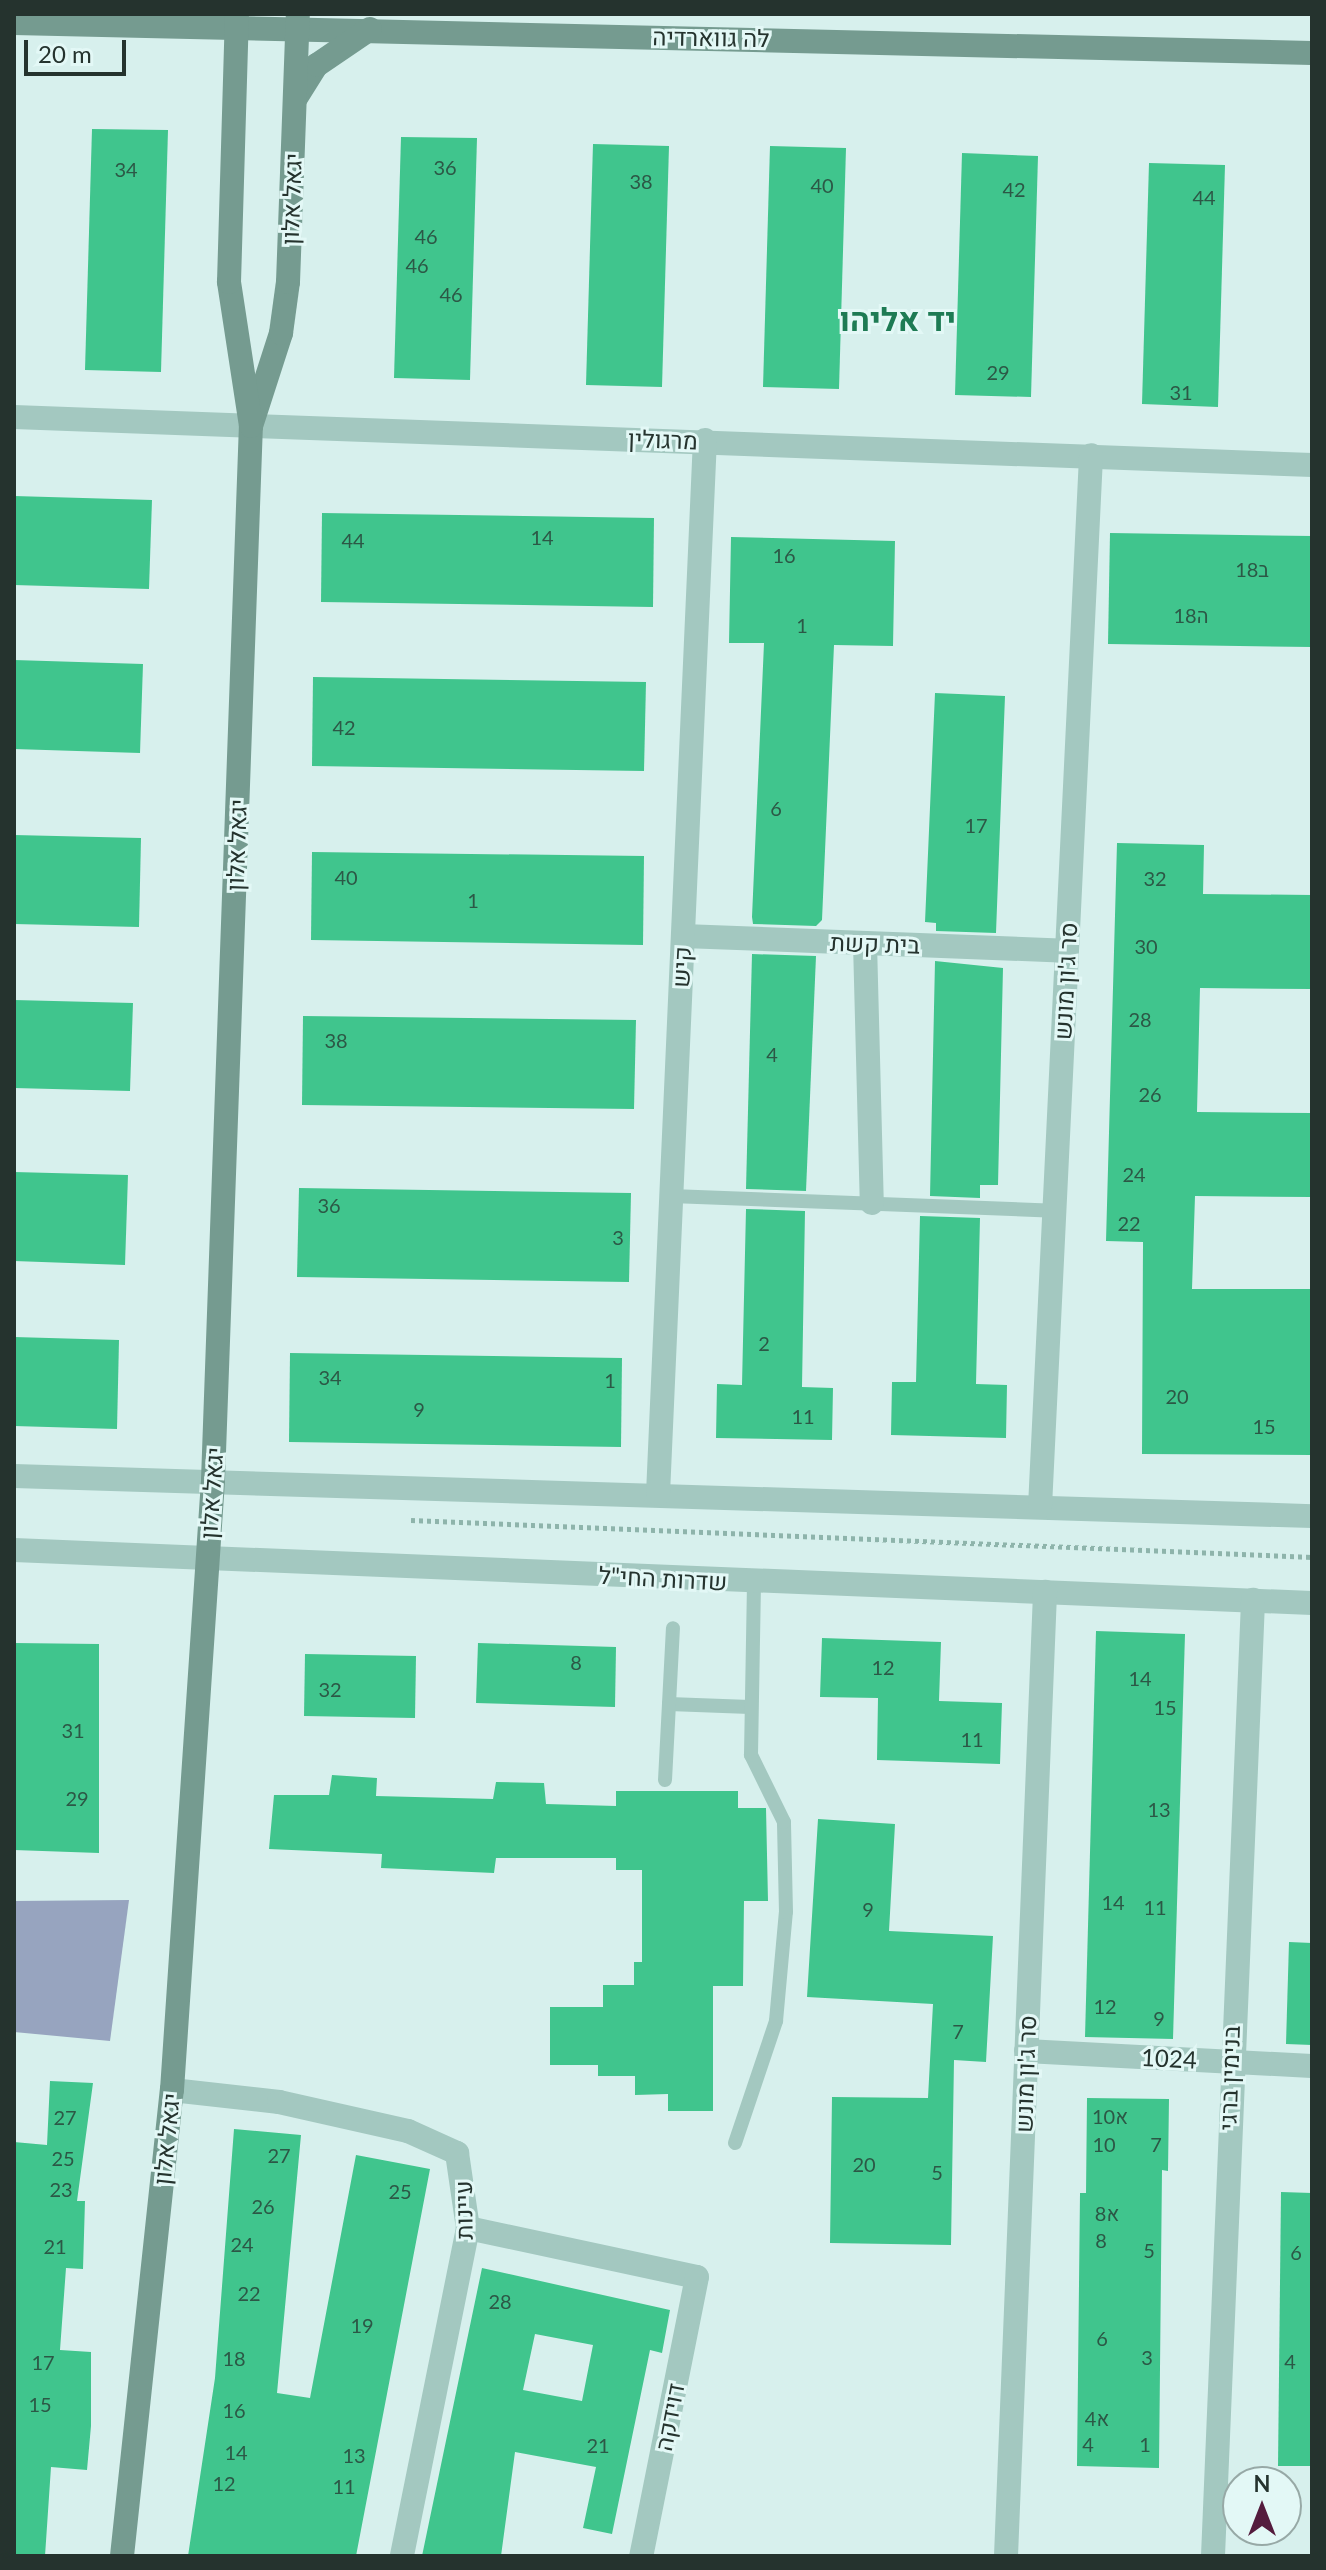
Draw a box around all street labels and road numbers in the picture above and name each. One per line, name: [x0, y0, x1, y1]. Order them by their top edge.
street label: לה גווארדיה: [652, 22, 770, 52]
street label: יגאל אלון: [275, 152, 307, 246]
street label: מרגולין: [628, 423, 698, 455]
street label: יגאל אלון: [220, 798, 252, 892]
street label: סר ג'ון מונש: [1048, 922, 1082, 1040]
street label: בית קשת: [830, 927, 920, 959]
street label: קיש: [666, 946, 696, 988]
street label: יגאל אלון: [193, 1446, 229, 1540]
street label: שדרות החי"ל: [598, 1560, 728, 1596]
street label: סר ג'ון מונש: [1009, 2015, 1041, 2133]
street label: בנימין ברגי: [1213, 2025, 1245, 2131]
street label: 1024: [1140, 2042, 1198, 2074]
street label: יגאל אלון: [147, 2092, 185, 2186]
street label: עיינות: [448, 2180, 478, 2240]
street label: דוידקה: [648, 2381, 690, 2453]

